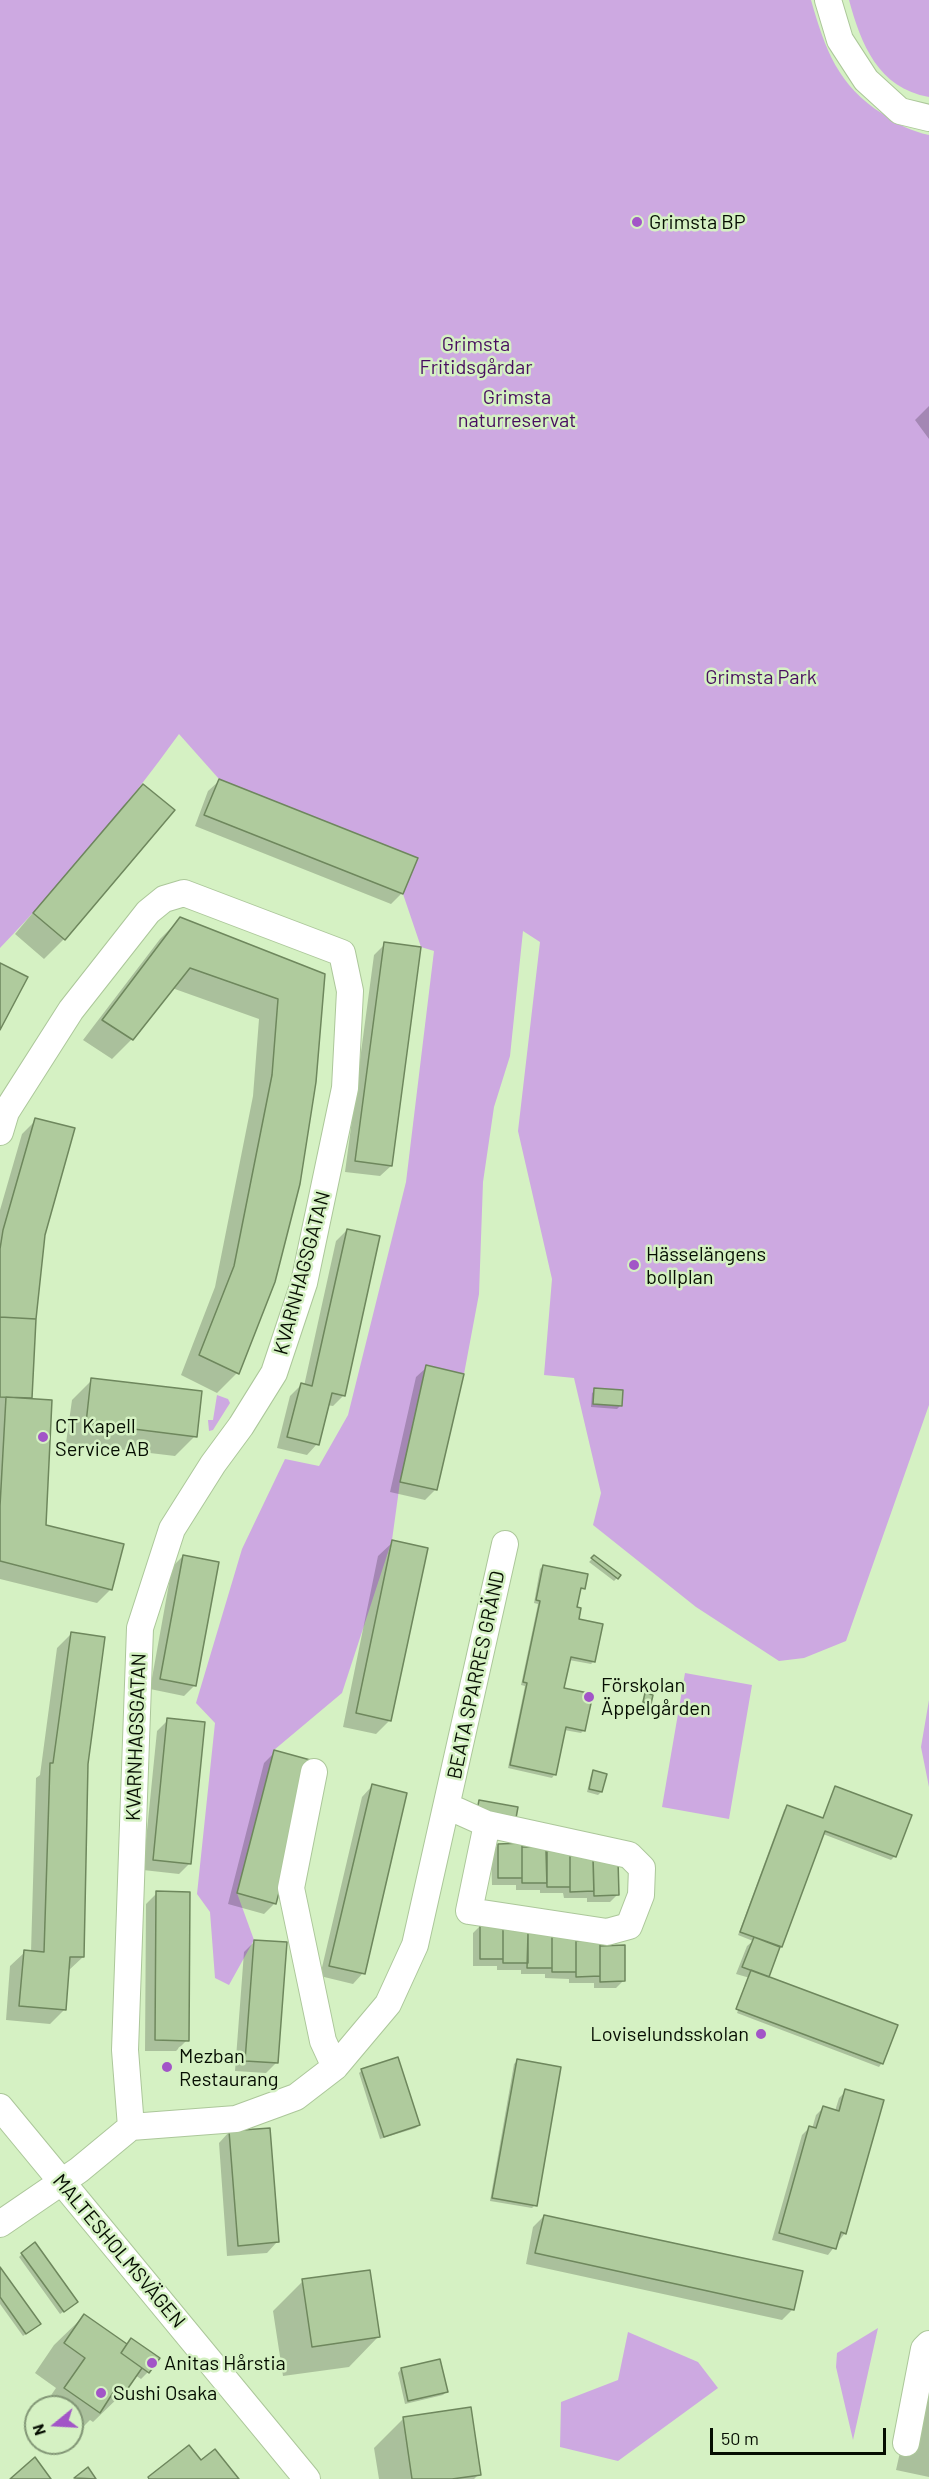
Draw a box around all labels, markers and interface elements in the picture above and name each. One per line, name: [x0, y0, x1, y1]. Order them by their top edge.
place label: Grimsta BP: [649, 210, 746, 234]
marker: Grimsta BP: [630, 215, 644, 229]
park label: Grimsta Fritidsgårdar: [420, 332, 532, 379]
park label: Grimsta naturreservat: [458, 385, 576, 432]
park label: Grimsta Park: [705, 665, 817, 689]
street label: KVARNHAGSGATAN: [269, 1189, 335, 1357]
place label: Hässelängens bollplan: [646, 1242, 766, 1289]
marker: Hässelängens bollplan: [627, 1258, 641, 1272]
place label: CT Kapell Service AB: [55, 1414, 149, 1461]
marker: CT Kapell Service AB: [36, 1430, 50, 1444]
street label: BEATA SPARRES GRÄND: [442, 1569, 510, 1781]
street label: KVARNHAGSGATAN: [121, 1653, 151, 1821]
place label: Förskolan Äppelgården: [601, 1673, 711, 1720]
marker: Förskolan Äppelgården: [582, 1690, 596, 1704]
place label: Loviselundsskolan: [590, 2022, 749, 2046]
marker: Loviselundsskolan: [754, 2027, 768, 2041]
place label: Mezban Restaurang: [179, 2044, 278, 2091]
marker: Mezban Restaurang: [160, 2060, 174, 2074]
street label: MALTESHOLMSVÄGEN: [48, 2169, 190, 2333]
place label: Anitas Hårstia: [164, 2351, 286, 2375]
marker: Anitas Hårstia: [145, 2356, 159, 2370]
place label: Sushi Osaka: [113, 2381, 217, 2405]
marker: Sushi Osaka: [94, 2386, 108, 2400]
north arrow: [24, 2395, 84, 2455]
scale bar: [713, 2416, 888, 2454]
text: N: [28, 2422, 49, 2438]
text: 50 m: [721, 2427, 759, 2449]

